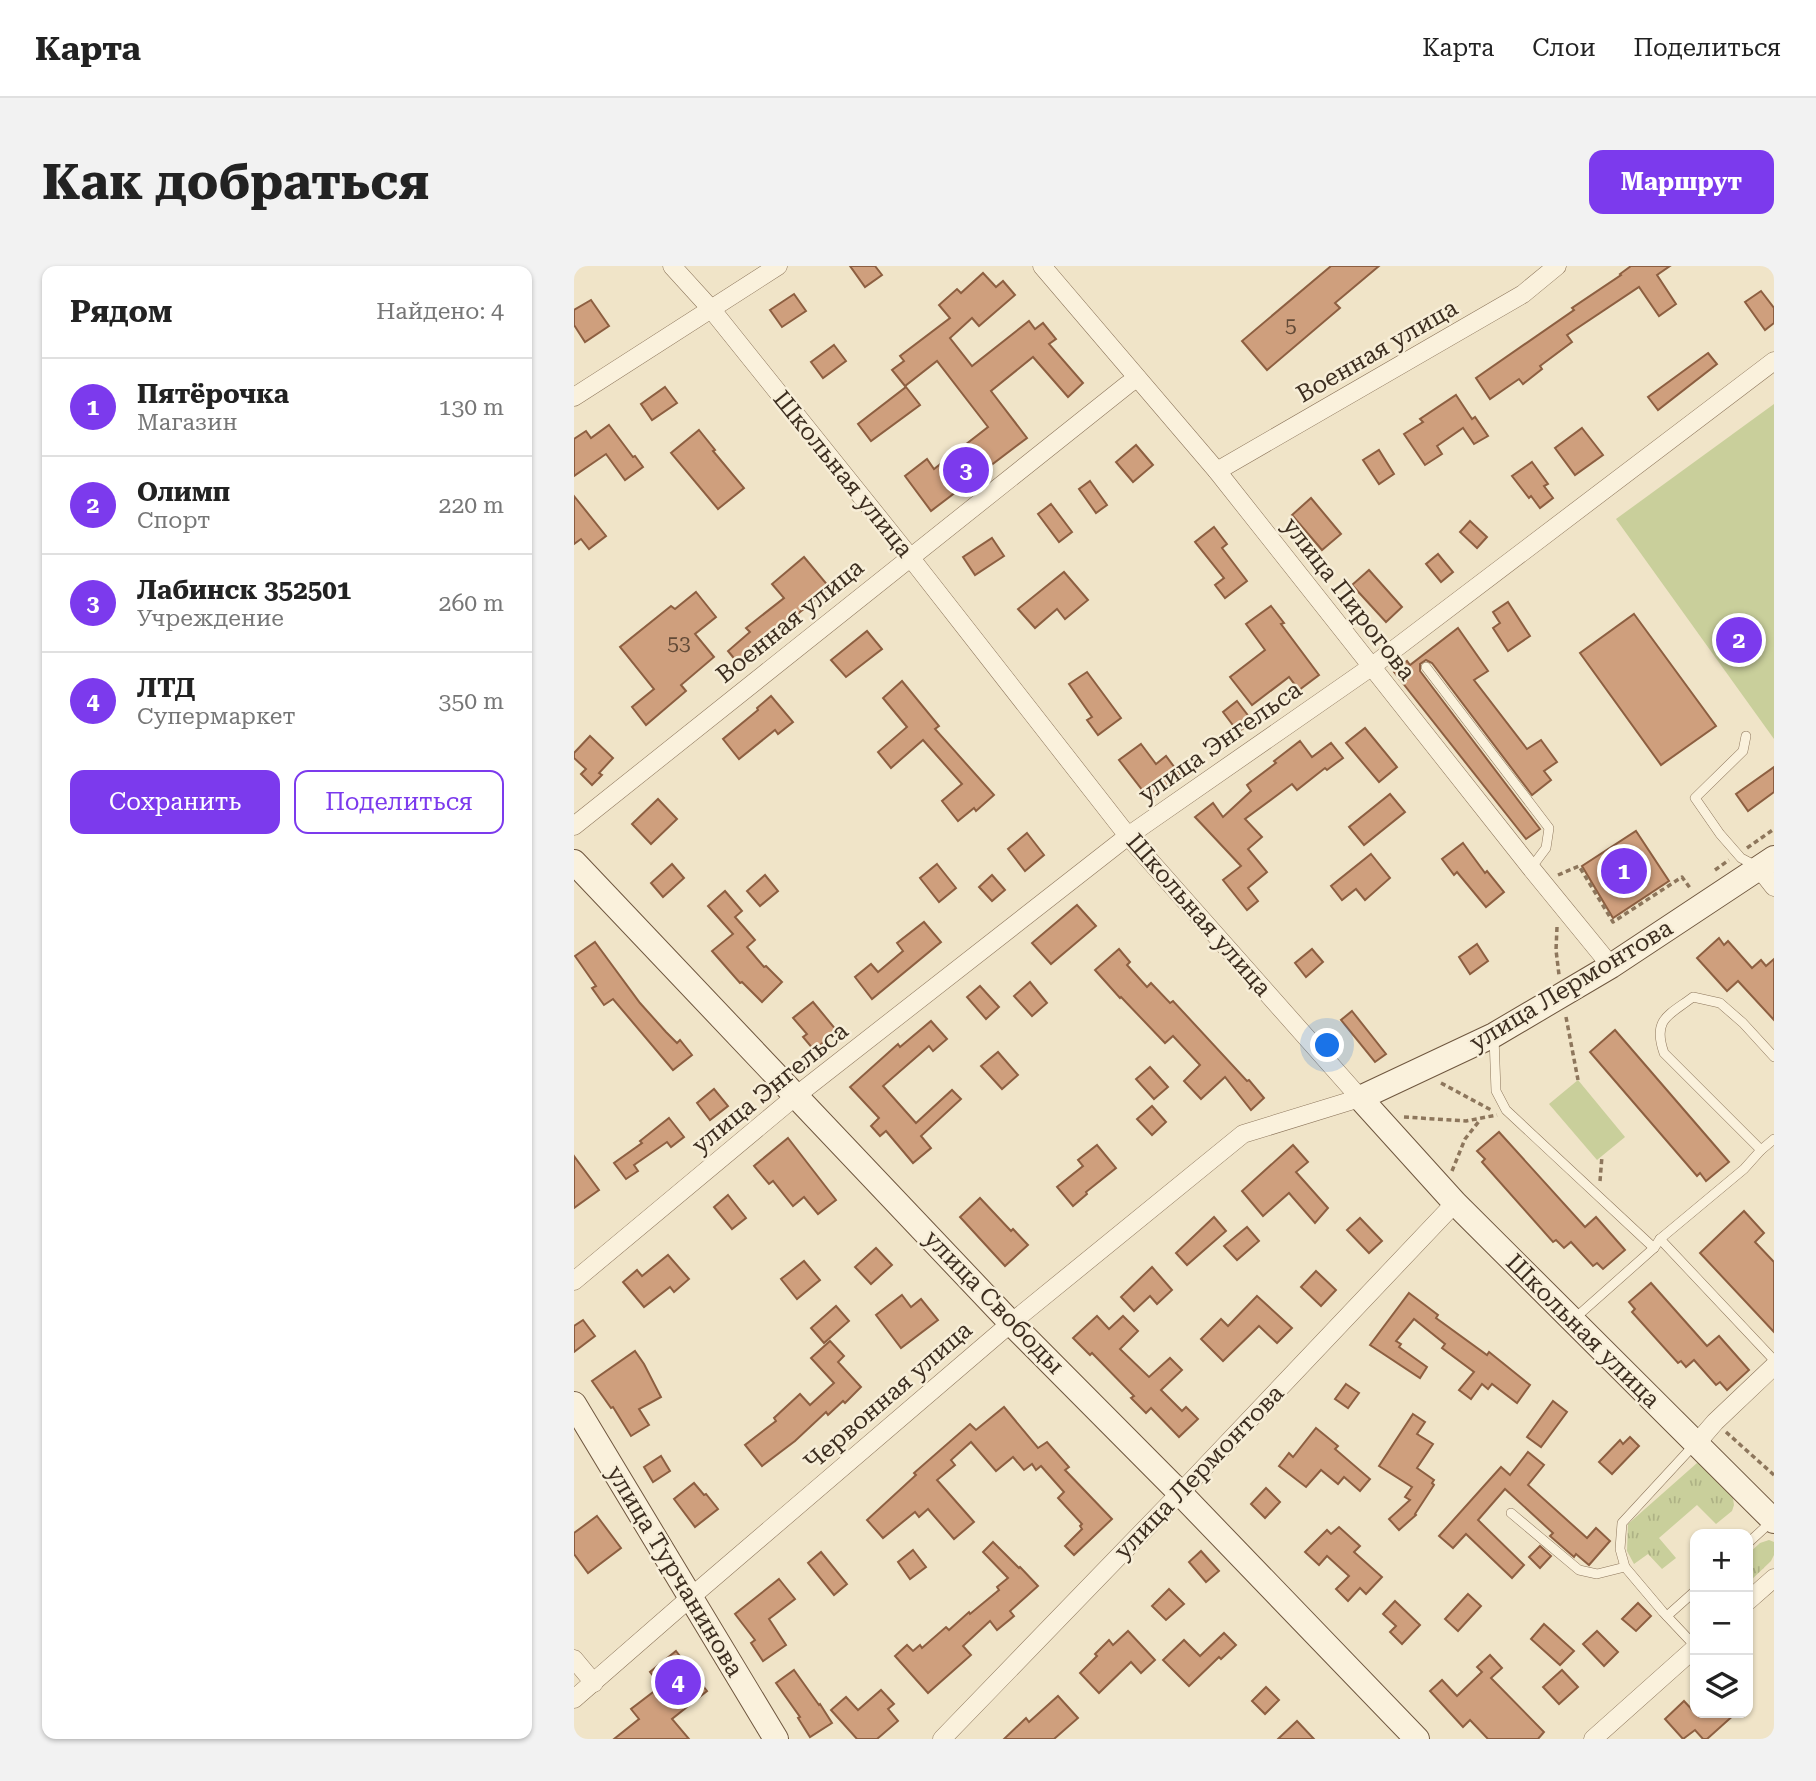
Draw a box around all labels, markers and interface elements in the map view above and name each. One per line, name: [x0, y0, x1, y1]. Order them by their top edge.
text: Карта: [35, 29, 141, 68]
text: Карта: [1422, 34, 1494, 62]
text: Слои: [1532, 34, 1595, 62]
text: Поделиться: [1633, 34, 1781, 62]
button: Маршрут: [1589, 150, 1774, 214]
text: Как добраться: [42, 154, 429, 211]
text: Рядом: [70, 294, 172, 329]
street label: Военная улица: [1292, 294, 1462, 408]
text: Найдено: 4: [376, 298, 504, 325]
house number: 5: [1285, 313, 1297, 337]
text: Пятёрочка: [137, 379, 289, 409]
street label: Школьная улица: [767, 385, 919, 563]
text: 1: [87, 394, 99, 421]
text: 130 m: [439, 394, 504, 421]
text: Магазин: [137, 409, 237, 436]
pin: 3: [943, 444, 989, 496]
text: Олимп: [137, 477, 230, 507]
text: 2: [87, 492, 99, 519]
text: 220 m: [439, 492, 504, 519]
text: Спорт: [137, 507, 210, 534]
street label: улица Пирогова: [1277, 512, 1421, 686]
street label: Военная улица: [711, 553, 869, 689]
text: Лабинск 352501: [137, 575, 351, 605]
text: 3: [87, 590, 99, 617]
text: 260 m: [439, 590, 504, 617]
text: Учреждение: [137, 605, 284, 632]
pin: 2: [1716, 614, 1762, 666]
house number: 53: [667, 631, 691, 655]
text: ЛТД: [137, 673, 195, 703]
street label: улица Энгельса: [1133, 675, 1307, 809]
text: 4: [87, 688, 99, 715]
text: 350 m: [439, 688, 504, 715]
text: Супермаркет: [137, 703, 295, 730]
button: Сохранить: [70, 770, 280, 834]
button: Поделиться: [294, 770, 504, 834]
street label: Школьная улица: [1121, 828, 1277, 1002]
pin: 1: [1601, 845, 1647, 897]
street label: улица Лермонтова: [1465, 913, 1677, 1057]
street label: улица Энгельса: [686, 1016, 854, 1160]
your location: [1310, 1028, 1344, 1062]
street label: улица Свободы: [918, 1224, 1070, 1380]
street label: Школьная улица: [1500, 1248, 1666, 1414]
street label: Червонная улица: [798, 1316, 978, 1476]
street label: улица Лермонтова: [1109, 1379, 1289, 1565]
street label: улица Турчанинова: [601, 1460, 749, 1682]
map controls: [1690, 1529, 1753, 1718]
button: +: [1690, 1529, 1753, 1592]
button: −: [1690, 1592, 1753, 1655]
button: layers: [1690, 1655, 1753, 1718]
pin: 4: [655, 1656, 701, 1708]

